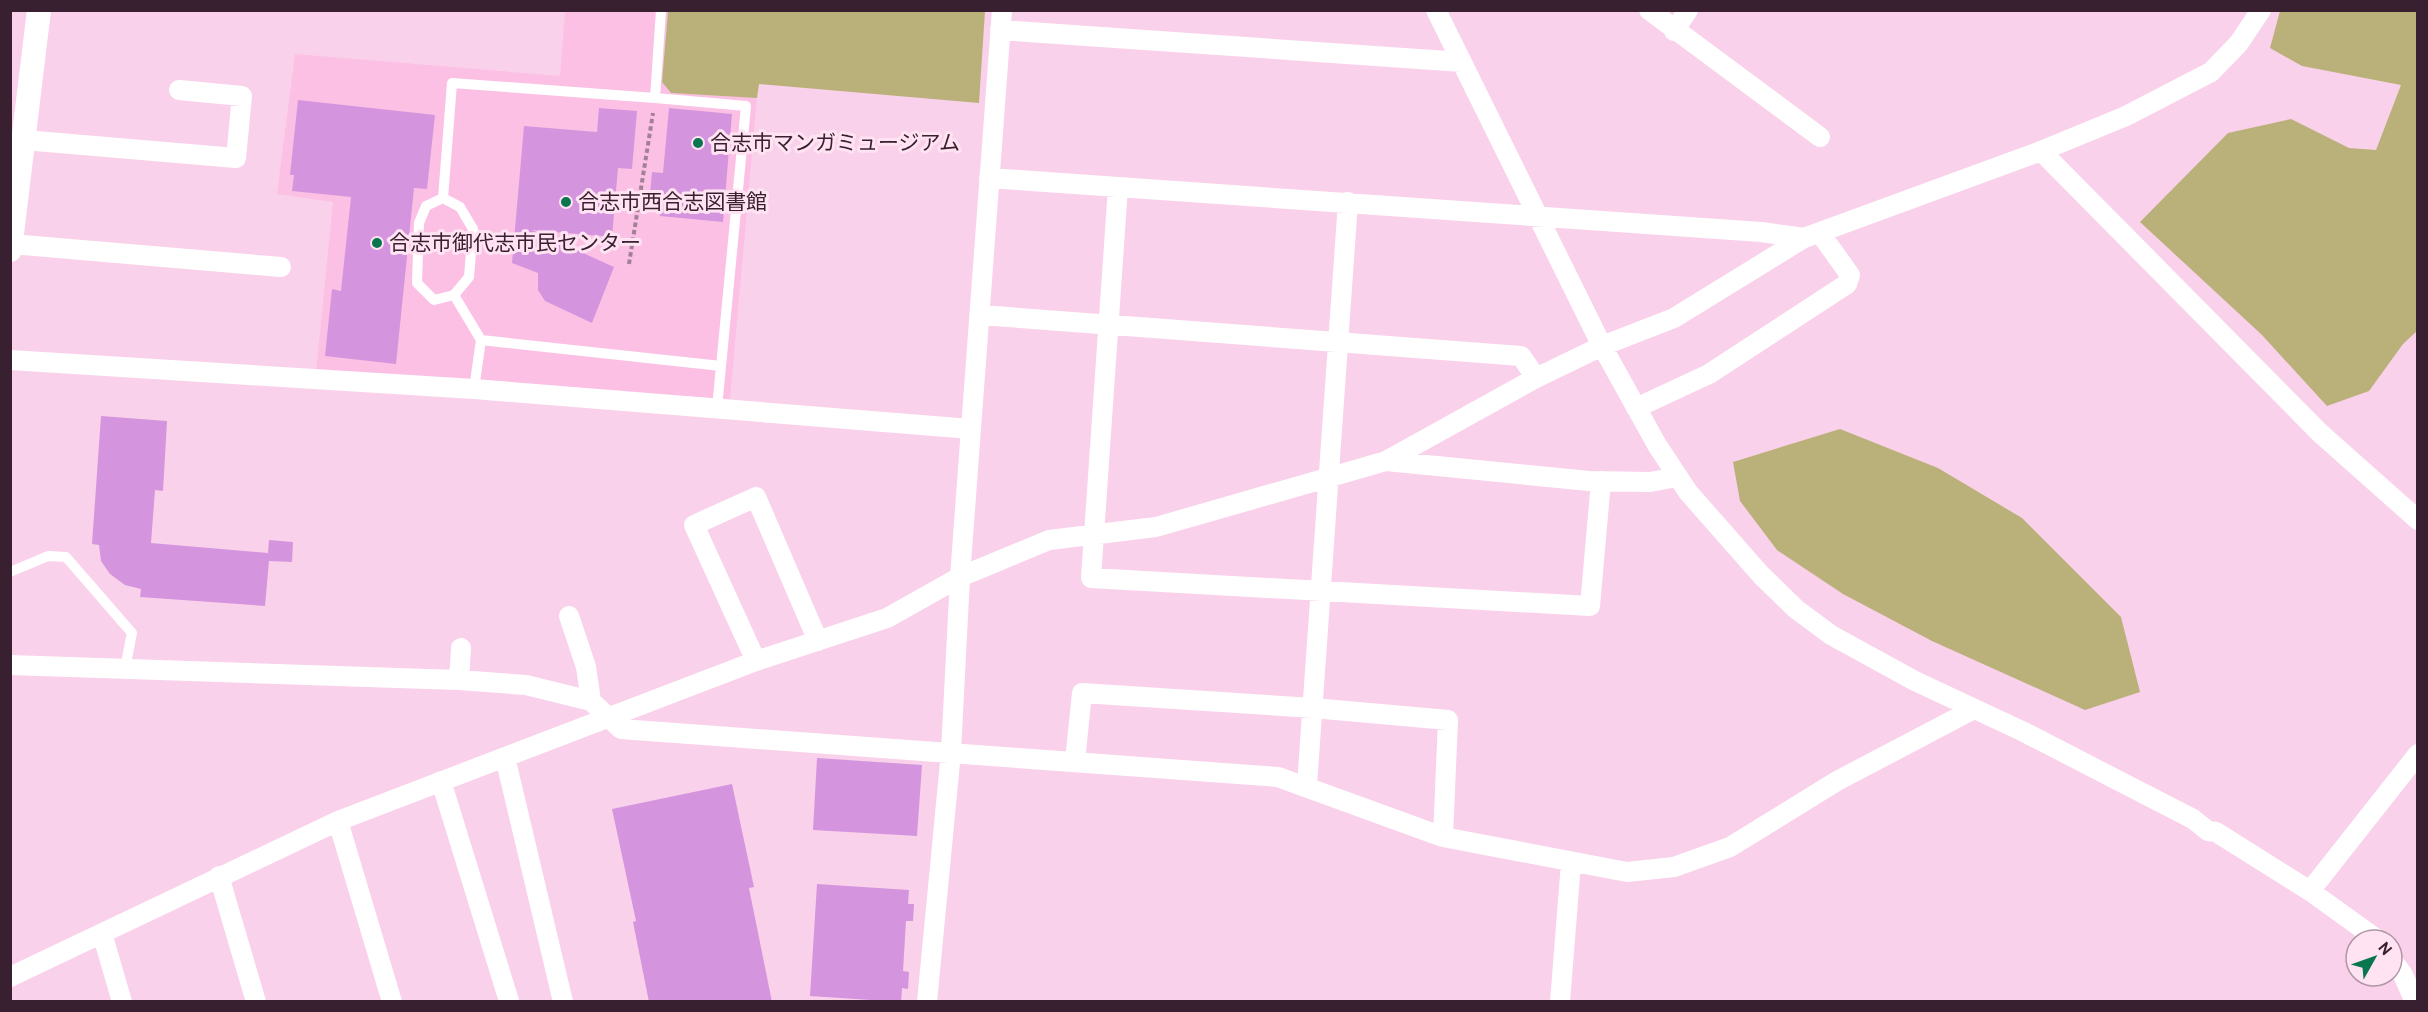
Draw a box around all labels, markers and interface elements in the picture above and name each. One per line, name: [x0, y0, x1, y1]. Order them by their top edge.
place label: 合志市マンガミュージアム: [710, 131, 960, 158]
marker: 合志市マンガミュージアム: [691, 136, 705, 150]
place label: 合志市西合志図書館: [578, 190, 767, 217]
marker: 合志市西合志図書館: [559, 195, 573, 209]
place label: 合志市御代志市民センター: [389, 231, 641, 258]
marker: 合志市御代志市民センター: [370, 236, 384, 250]
north arrow: [2344, 928, 2404, 988]
text: N: [2373, 939, 2395, 960]

